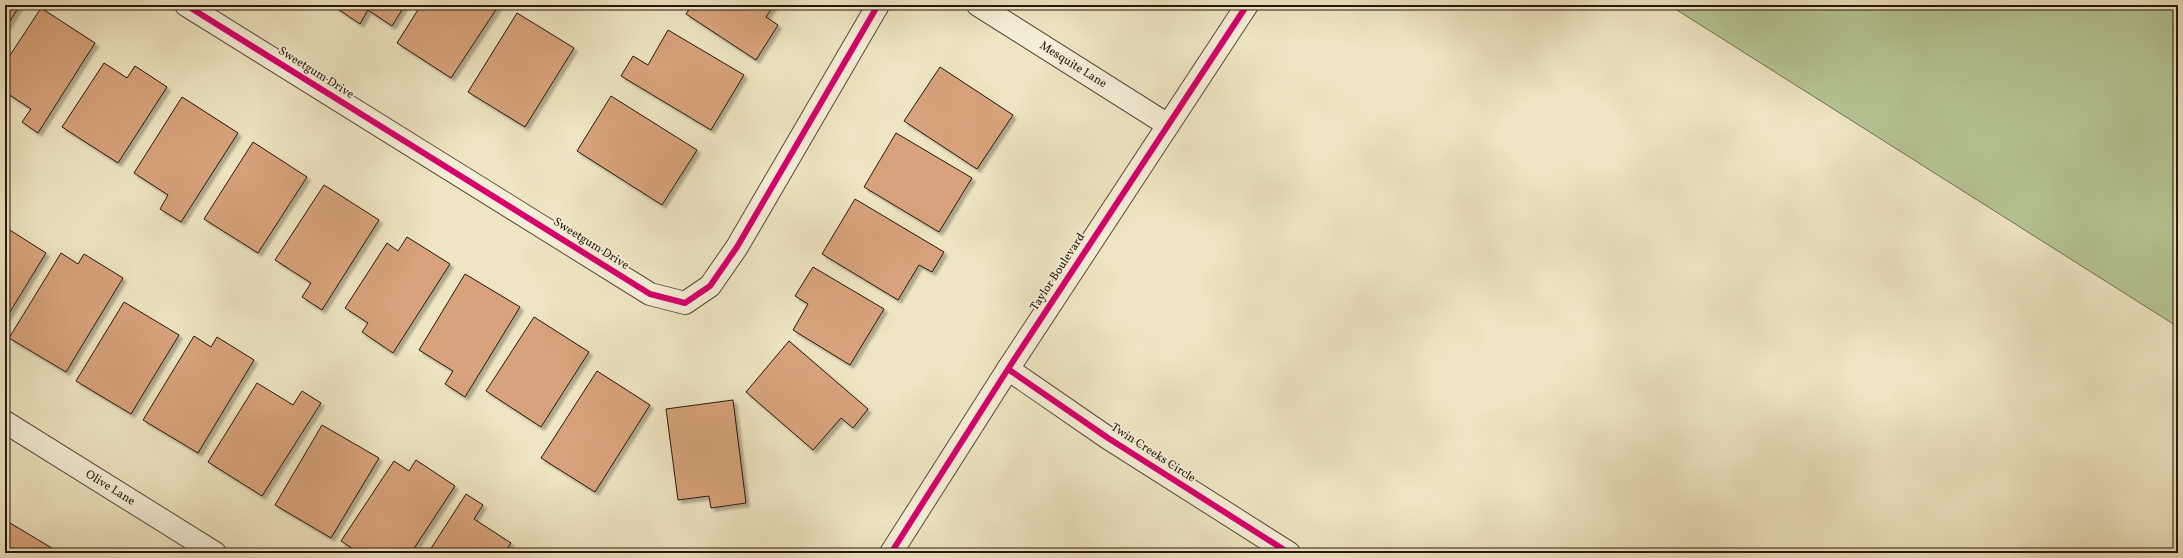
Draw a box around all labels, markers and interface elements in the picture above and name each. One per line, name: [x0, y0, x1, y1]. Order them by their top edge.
street label: Mesquite Lane: [1036, 38, 1110, 92]
street label: Sweetgum Drive: [275, 43, 357, 103]
street label: Sweetgum Drive: [550, 214, 632, 274]
street label: Taylor Boulevard: [1027, 230, 1089, 314]
street label: Twin Creeks Circle: [1108, 420, 1199, 487]
street label: Olive Lane: [82, 466, 138, 510]

